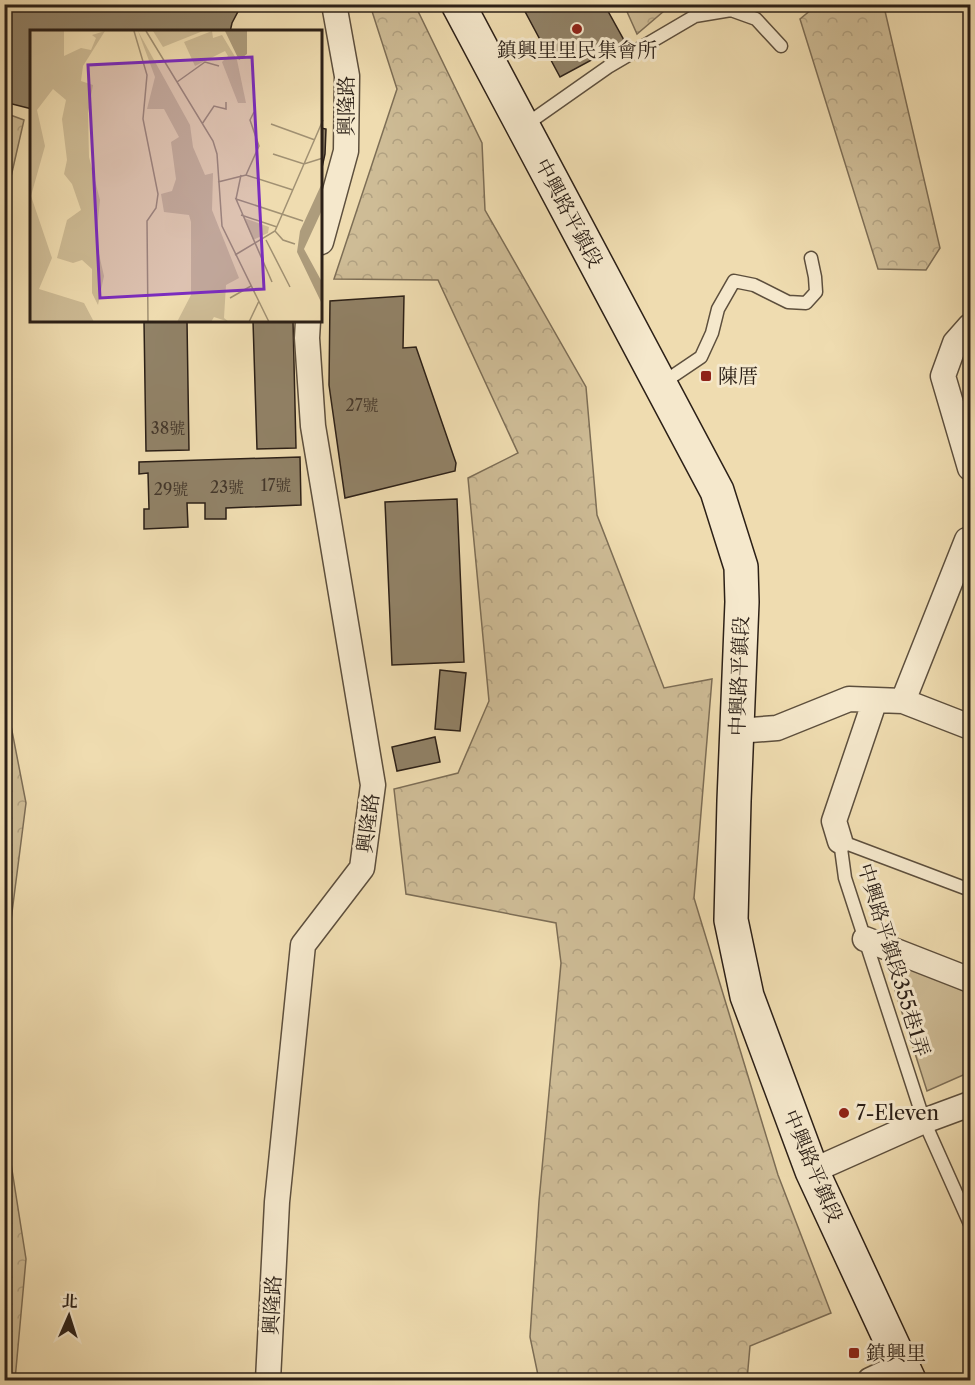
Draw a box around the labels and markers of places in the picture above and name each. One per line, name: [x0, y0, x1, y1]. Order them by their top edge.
marker: 鎮興里里民集會所: [570, 22, 584, 36]
place label: 鎮興里里民集會所: [497, 38, 657, 62]
place label: 陳厝: [718, 364, 758, 388]
marker: 陳厝: [699, 369, 713, 383]
place label: 7-Eleven: [856, 1101, 939, 1125]
marker: 7-Eleven: [837, 1106, 851, 1120]
place label: 鎮興里: [866, 1341, 926, 1365]
marker: 鎮興里: [847, 1346, 861, 1360]

